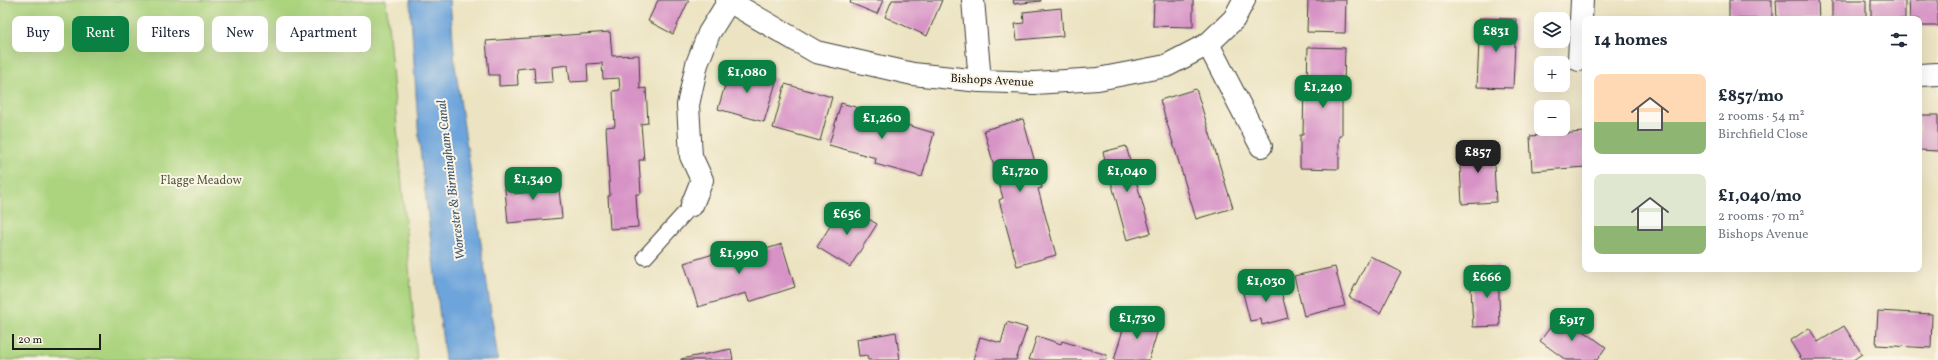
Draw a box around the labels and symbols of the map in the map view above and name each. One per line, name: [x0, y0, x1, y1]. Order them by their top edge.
pin: £831: [1472, 19, 1520, 53]
pin: £1,080: [714, 60, 780, 94]
street label: Bishops Avenue: [950, 71, 1034, 91]
pin: £1,240: [1290, 75, 1356, 109]
water label: Worcester & Birmingham Canal: [433, 98, 471, 261]
pin: £1,260: [849, 106, 915, 140]
pin: £857: [1454, 140, 1502, 174]
pin: £1,720: [987, 159, 1053, 193]
pin: £1,040: [1094, 159, 1160, 193]
pin: £1,340: [500, 167, 566, 201]
park label: Flagge Meadow: [160, 173, 242, 189]
pin: £656: [823, 202, 871, 236]
pin: £1,990: [706, 241, 772, 275]
pin: £666: [1463, 265, 1511, 299]
pin: £1,030: [1233, 269, 1299, 303]
pin: £1,730: [1104, 306, 1170, 340]
pin: £917: [1548, 308, 1596, 342]
scale bar: [12, 332, 101, 351]

